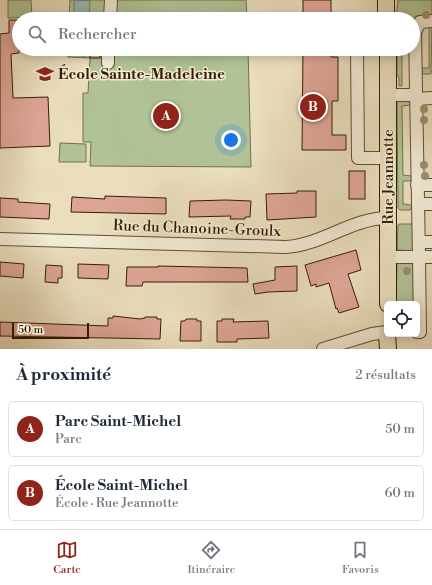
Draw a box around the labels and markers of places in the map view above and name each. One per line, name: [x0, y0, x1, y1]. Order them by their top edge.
school or university icon: École Sainte-Madeleine: [35, 64, 55, 84]
place label: École Sainte-Madeleine: [58, 64, 225, 84]
pin: B: [300, 92, 326, 122]
pin: A: [153, 101, 179, 131]

